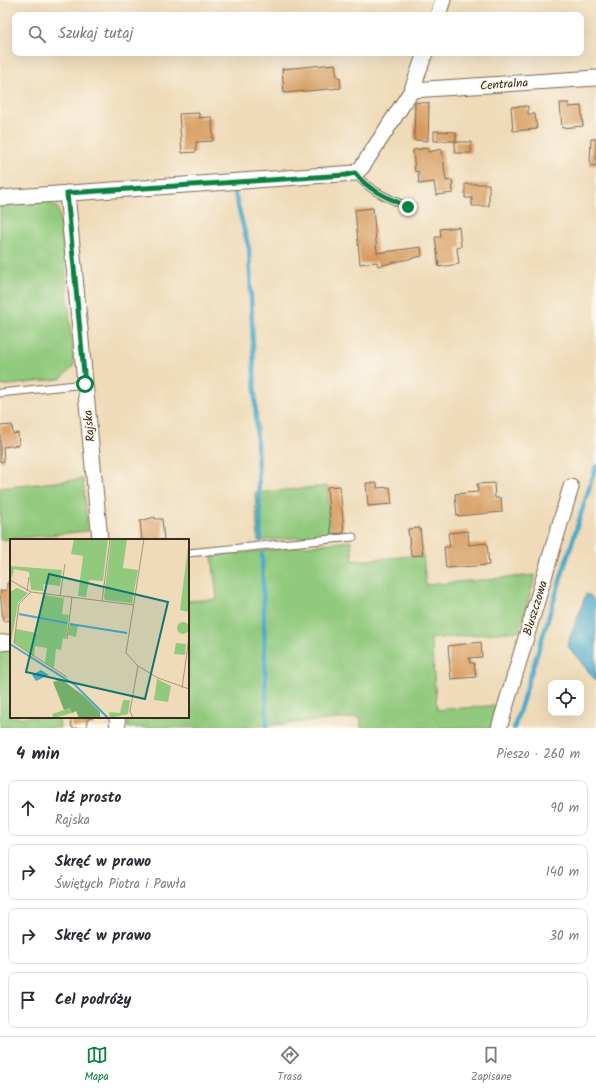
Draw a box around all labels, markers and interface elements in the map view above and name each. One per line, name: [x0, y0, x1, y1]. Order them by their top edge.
search box: [12, 12, 584, 56]
text: Szukaj tutaj: [58, 22, 133, 46]
icon: search: [26, 23, 48, 45]
street label: Centralna: [479, 73, 529, 96]
route end: [399, 198, 417, 216]
route start: [76, 375, 94, 393]
street label: Rajska: [79, 409, 100, 443]
inset map: [10, 539, 189, 718]
street label: Bluszczowa: [518, 578, 553, 638]
map controls: [548, 680, 584, 716]
button: locate: [548, 680, 584, 716]
text: 4 min: [16, 741, 60, 768]
text: Pieszo · 260 m: [497, 744, 580, 765]
text: Idź prosto: [55, 786, 121, 810]
icon: ahead: [17, 797, 39, 819]
text: 90 m: [551, 798, 579, 819]
text: Rajska: [55, 810, 90, 831]
text: Skręć w prawo: [55, 850, 151, 874]
icon: right: [17, 861, 39, 883]
text: 140 m: [546, 862, 579, 883]
text: Świętych Piotra i Pawła: [55, 874, 186, 895]
text: Skręć w prawo: [55, 924, 151, 948]
icon: right: [17, 925, 39, 947]
text: 30 m: [550, 926, 579, 947]
text: Cel podróży: [55, 988, 131, 1012]
icon: arrive: [17, 989, 39, 1011]
tab: Mapa: [84, 1044, 109, 1086]
tab: Trasa: [278, 1044, 302, 1086]
tab: Zapisane: [471, 1044, 512, 1086]

